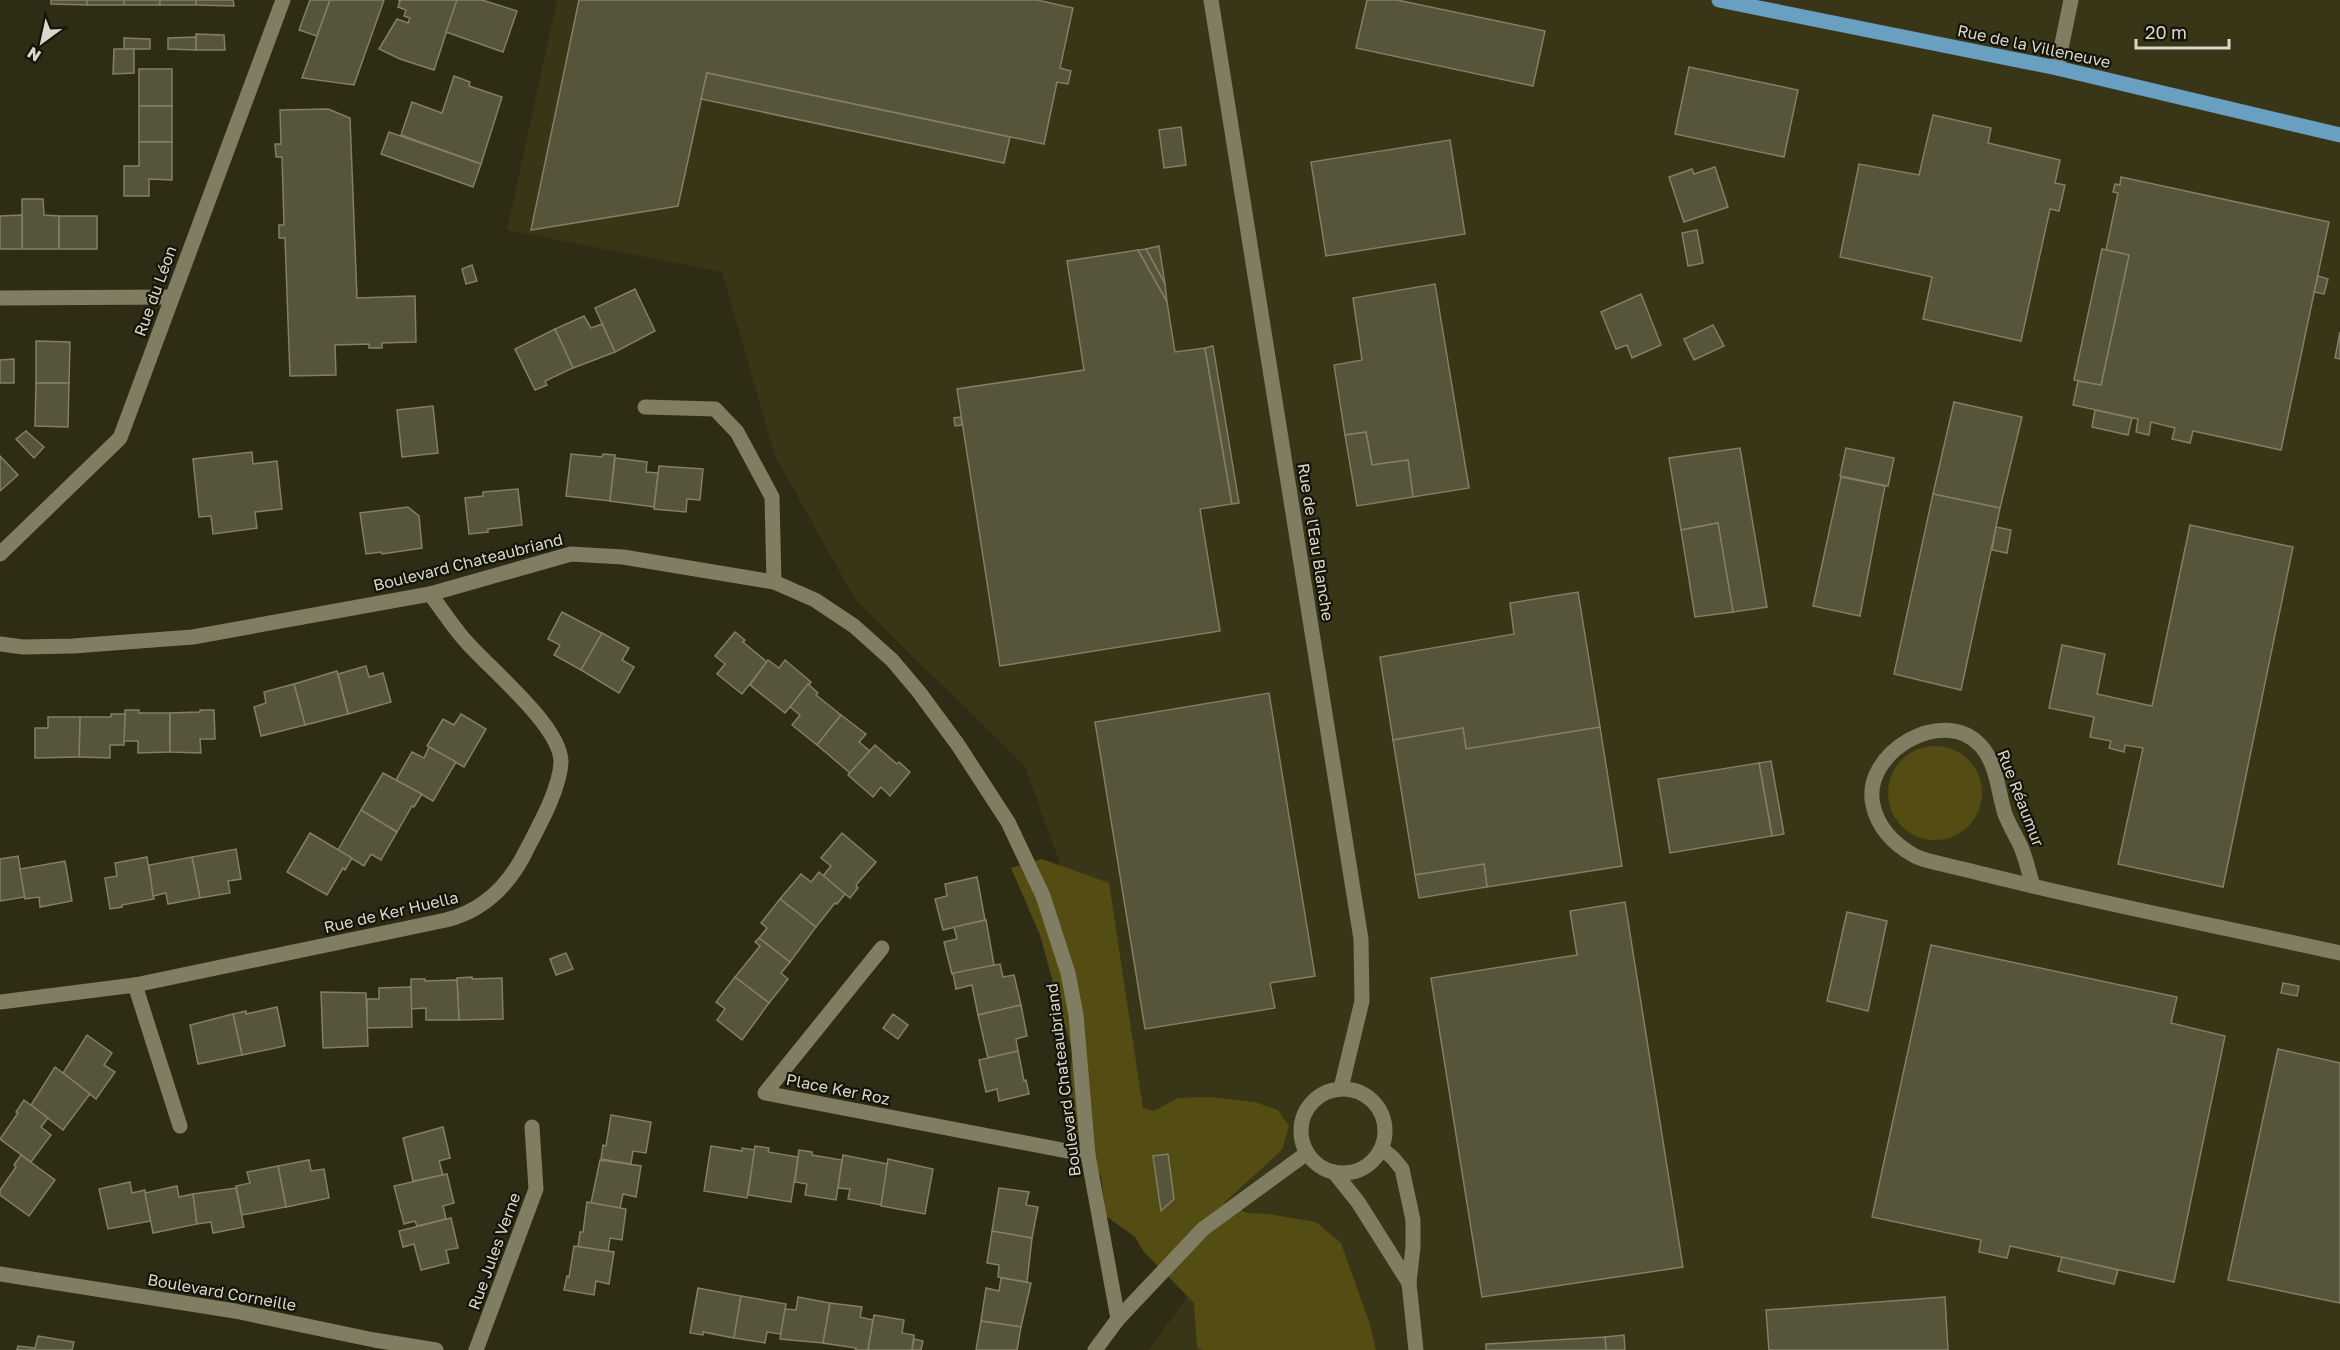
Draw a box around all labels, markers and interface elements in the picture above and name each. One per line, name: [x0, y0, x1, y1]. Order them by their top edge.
north arrow: [12, 12, 72, 72]
scale bar: [2136, 12, 2229, 50]
street label: Rue de la Villeneuve: [1956, 20, 2112, 72]
text: 20 m: [2145, 21, 2187, 43]
text: N: [23, 43, 44, 66]
street label: Rue du Léon: [129, 243, 181, 339]
street label: Rue de l'Eau Blanche: [1294, 462, 1338, 622]
street label: Boulevard Chateaubriand: [371, 529, 565, 595]
street label: Rue Réaumur: [1993, 747, 2049, 849]
street label: Rue de Ker Huella: [322, 887, 460, 937]
street label: Boulevard Chateaubriand: [1041, 982, 1085, 1178]
street label: Place Ker Roz: [784, 1069, 892, 1109]
street label: Rue Jules Verne: [464, 1190, 524, 1312]
street label: Boulevard Corneille: [146, 1269, 298, 1315]

